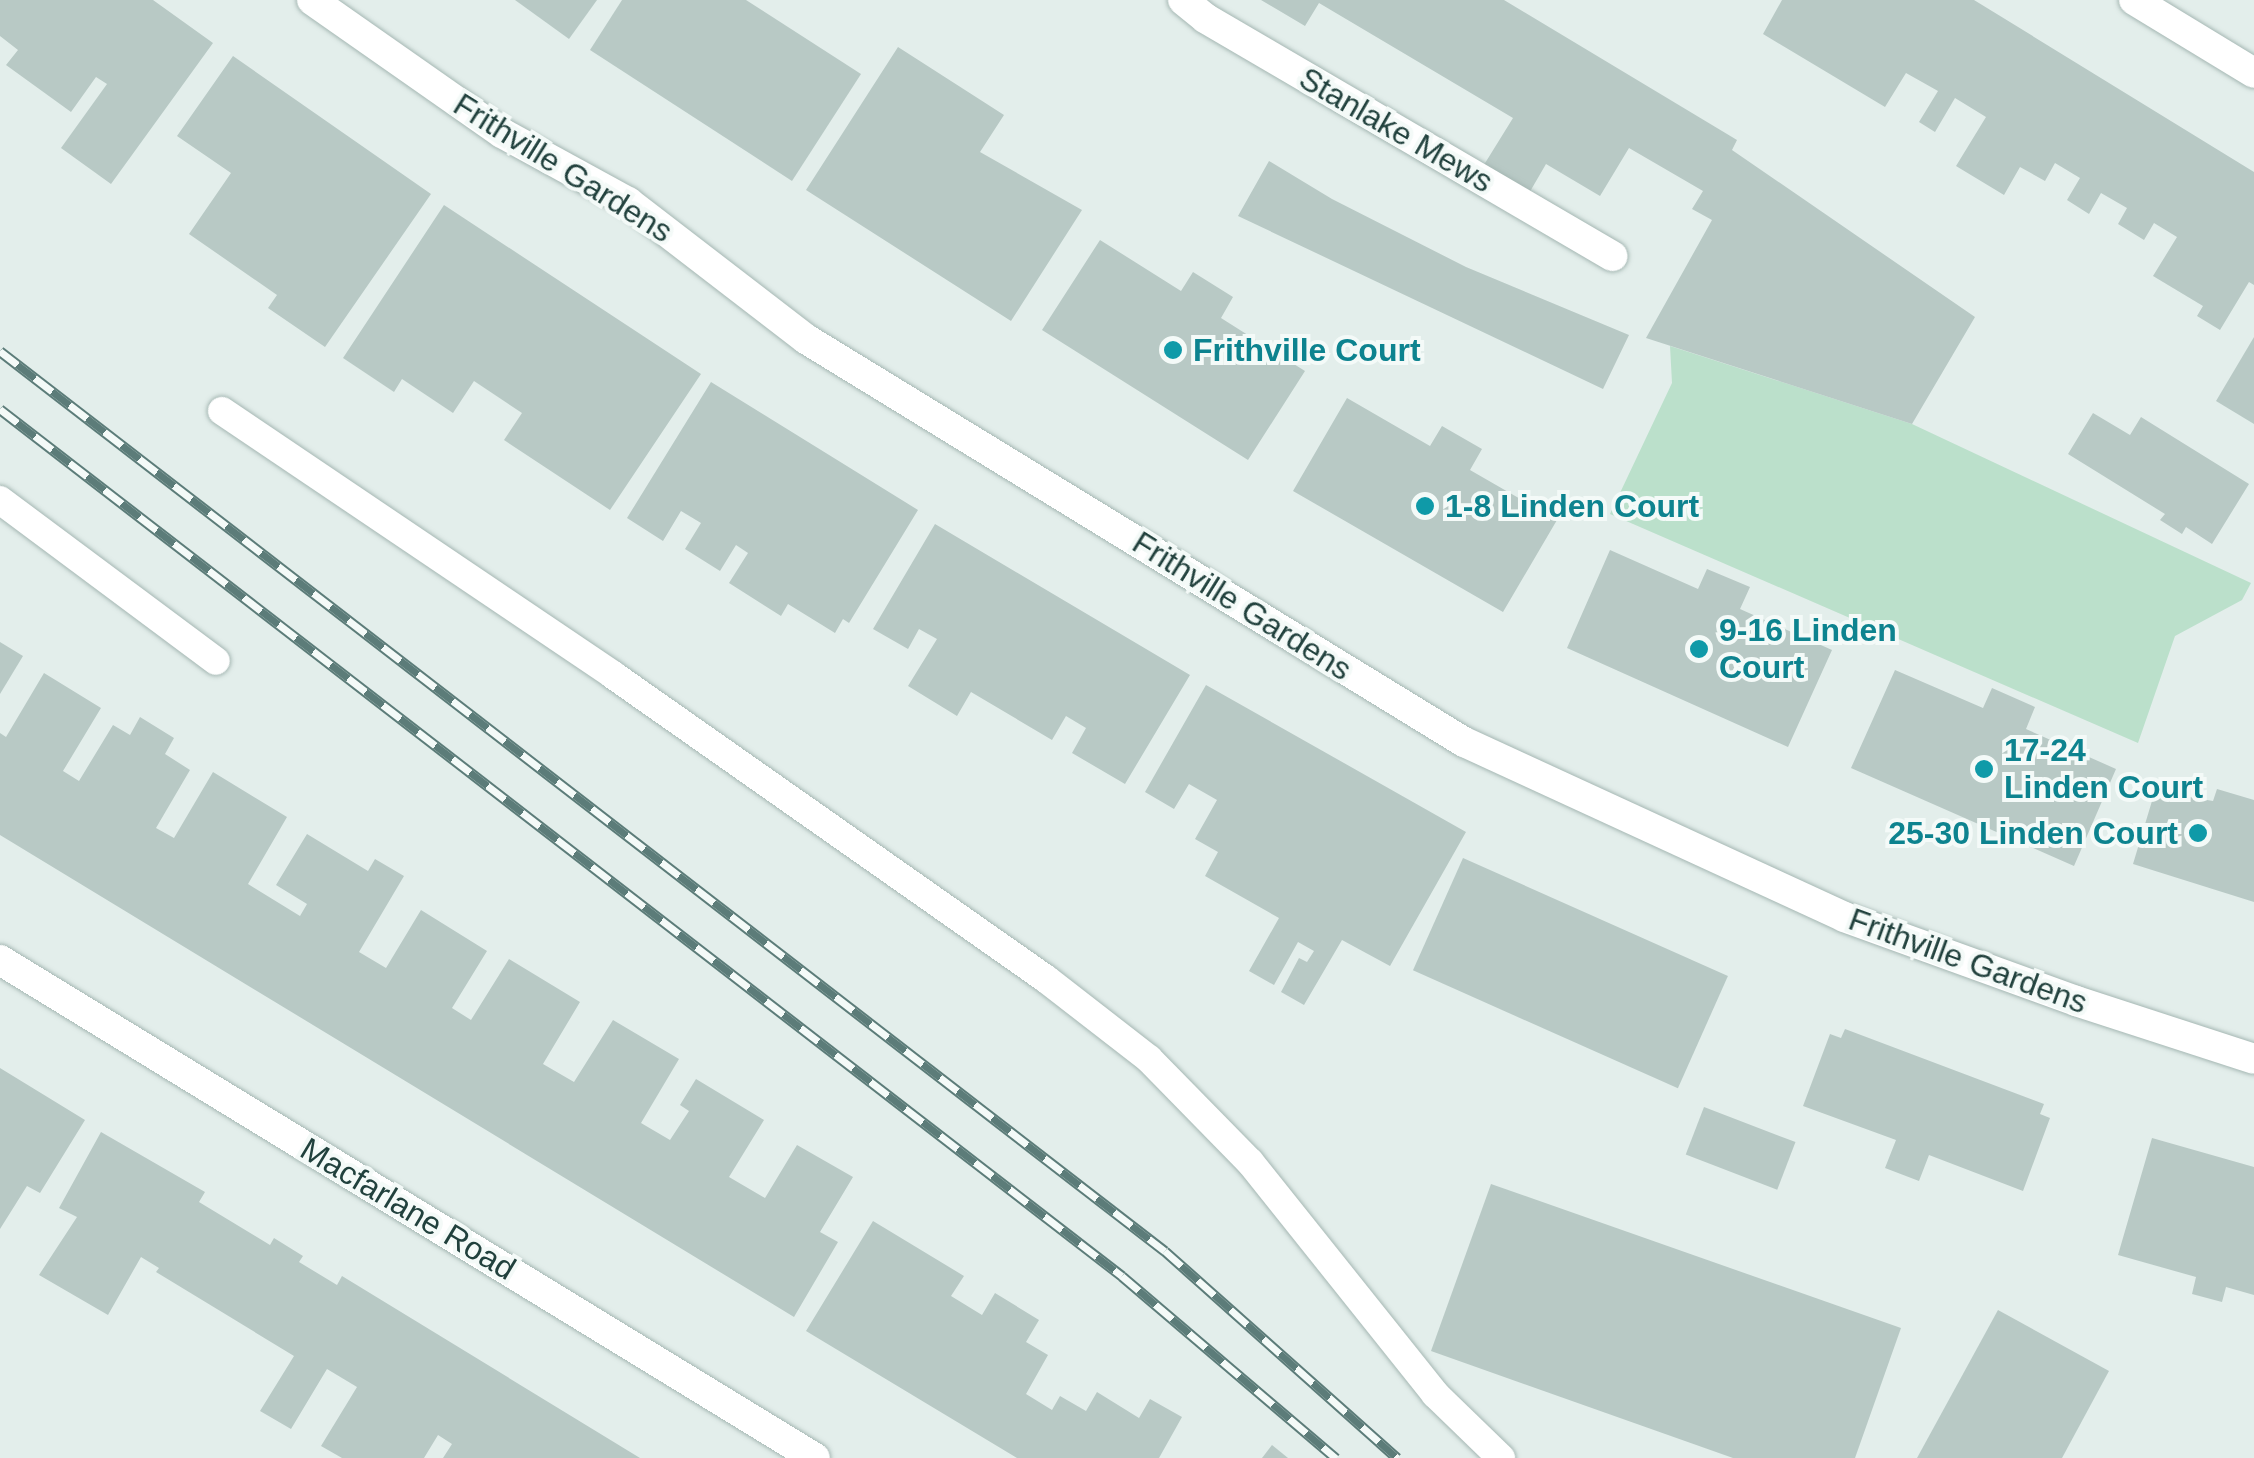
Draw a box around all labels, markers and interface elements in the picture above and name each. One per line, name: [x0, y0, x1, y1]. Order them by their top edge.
street label: Stanlake Mews: [1292, 59, 1500, 201]
street label: Frithville Gardens: [447, 85, 679, 251]
place label: Frithville Court: [1193, 331, 1421, 369]
marker: Frithville Court: [1162, 339, 1184, 361]
place label: 1-8 Linden Court: [1445, 487, 1699, 525]
marker: 1-8 Linden Court: [1414, 495, 1436, 517]
street label: Frithville Gardens: [1126, 523, 1358, 689]
place label: 9-16 Linden Court: [1719, 612, 1897, 687]
marker: 9-16 Linden Court: [1688, 638, 1710, 660]
place label: 17-24 Linden Court: [2004, 732, 2203, 807]
marker: 17-24 Linden Court: [1973, 758, 1995, 780]
place label: 25-30 Linden Court: [1888, 814, 2178, 852]
marker: 25-30 Linden Court: [2187, 822, 2209, 844]
street label: Frithville Gardens: [1844, 900, 2092, 1022]
street label: Macfarlane Road: [294, 1130, 522, 1288]

